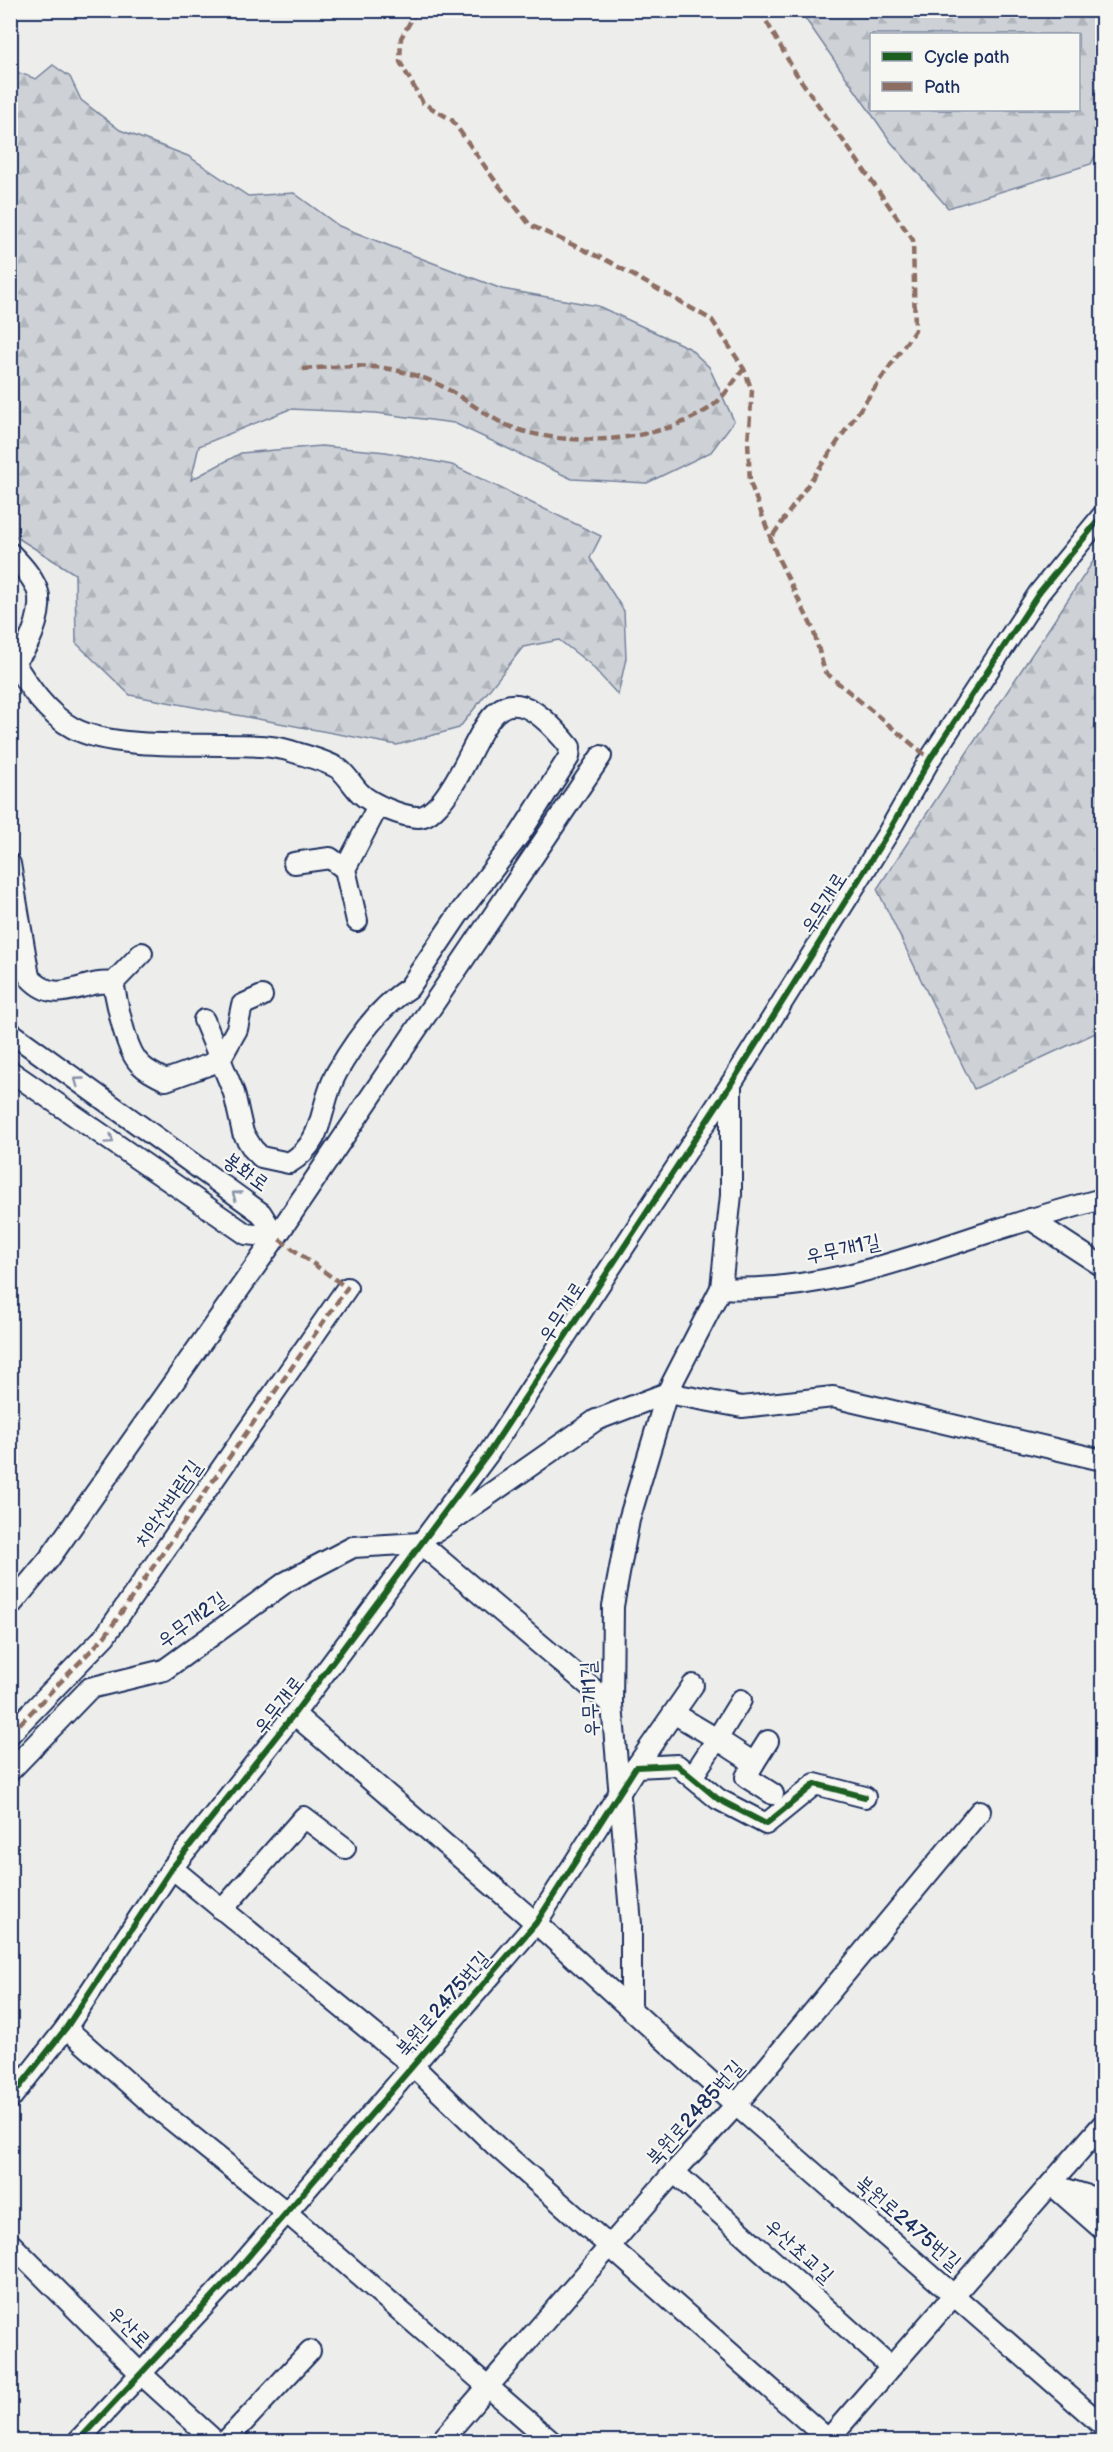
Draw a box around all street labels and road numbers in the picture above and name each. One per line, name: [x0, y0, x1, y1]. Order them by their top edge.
street label: 우무개로: [795, 868, 853, 938]
street label: 봉화로: [218, 1147, 274, 1197]
street label: 우무개1길: [803, 1229, 883, 1269]
street label: 우무개로: [533, 1277, 591, 1347]
street label: 치악산바람길: [129, 1455, 207, 1553]
street label: 우무개2길: [152, 1586, 232, 1654]
street label: 우무개1길: [576, 1660, 604, 1737]
street label: 우무개로: [248, 1671, 310, 1739]
street label: 북원로2475번길: [390, 1946, 496, 2062]
street label: 북원로2485번길: [641, 2055, 749, 2171]
street label: 북원로2475번길: [850, 2170, 966, 2276]
street label: 우산초교길: [759, 2213, 839, 2289]
street label: 우산로: [102, 2300, 156, 2354]

